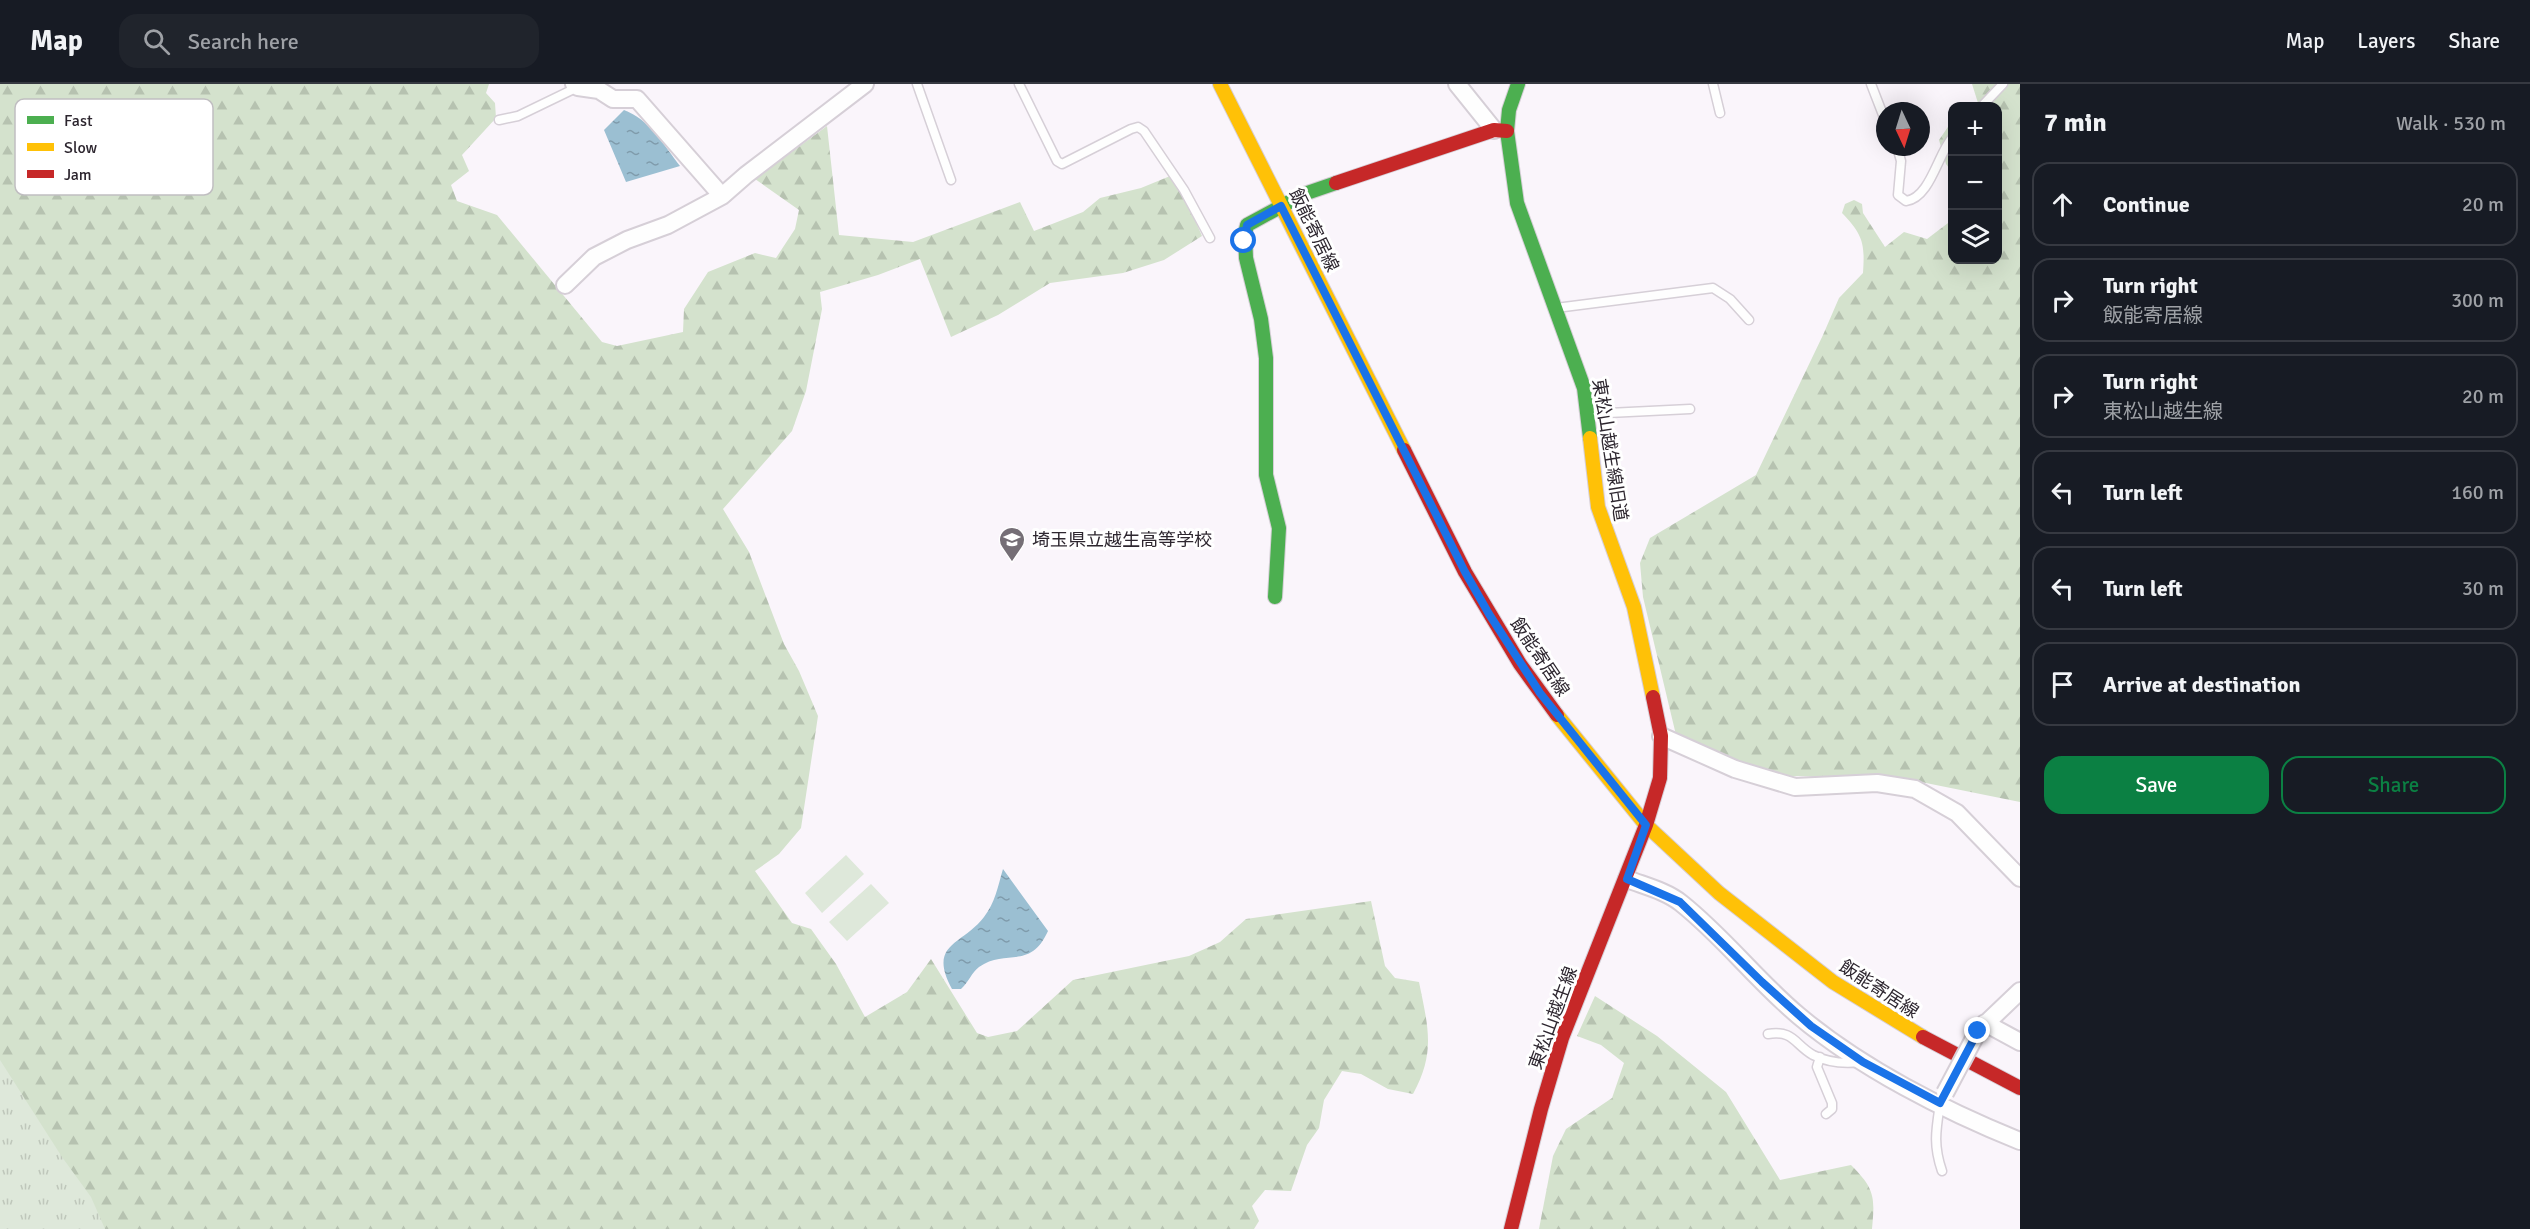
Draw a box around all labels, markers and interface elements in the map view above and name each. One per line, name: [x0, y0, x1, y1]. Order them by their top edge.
search box: [119, 14, 539, 68]
text: Map: [30, 24, 83, 58]
icon: search: [140, 25, 173, 58]
text: Search here: [188, 28, 299, 55]
text: Map: [2286, 28, 2324, 54]
text: Layers: [2357, 28, 2415, 54]
text: Share: [2448, 28, 2500, 54]
legend: [15, 99, 213, 195]
north arrow: [1876, 102, 1930, 156]
map controls: [1948, 102, 2002, 264]
button: +: [1948, 102, 2002, 156]
text: 7 min: [2044, 107, 2107, 139]
text: Fast: [64, 111, 93, 131]
text: Walk · 530 m: [2396, 111, 2506, 136]
text: Slow: [64, 138, 98, 158]
button: −: [1948, 156, 2002, 210]
text: Jam: [64, 165, 92, 185]
street label: 飯能寄居線: [1284, 185, 1344, 275]
icon: ahead: [2046, 188, 2079, 221]
text: Continue: [2103, 191, 2190, 218]
text: 20 m: [2462, 192, 2504, 217]
button: layers: [1948, 210, 2002, 264]
route start: [1230, 227, 1256, 253]
text: Turn right: [2103, 272, 2198, 299]
icon: right: [2046, 284, 2079, 317]
text: 300 m: [2451, 288, 2504, 313]
text: 飯能寄居線: [2103, 303, 2203, 328]
text: Turn right: [2103, 368, 2198, 395]
street label: 東松山越生線旧道: [1588, 377, 1632, 523]
icon: right: [2046, 380, 2079, 413]
text: 20 m: [2462, 384, 2504, 409]
text: 東松山越生線: [2103, 399, 2223, 424]
icon: left: [2046, 476, 2079, 509]
text: Turn left: [2103, 479, 2183, 506]
text: 160 m: [2451, 480, 2504, 505]
school or university icon: 埼玉県立越生高等学校: [997, 525, 1027, 563]
place label: 埼玉県立越生高等学校: [1032, 529, 1212, 551]
icon: left: [2046, 572, 2079, 605]
text: Turn left: [2103, 575, 2183, 602]
text: 30 m: [2462, 576, 2504, 601]
street label: 飯能寄居線: [1506, 614, 1574, 700]
icon: arrive: [2046, 668, 2079, 701]
text: Arrive at destination: [2103, 671, 2300, 698]
button: Save: [2044, 756, 2269, 814]
button: Share: [2281, 756, 2506, 814]
street label: 飯能寄居線: [1835, 955, 1923, 1023]
street label: 東松山越生線: [1524, 963, 1582, 1073]
route end: [1964, 1017, 1990, 1043]

